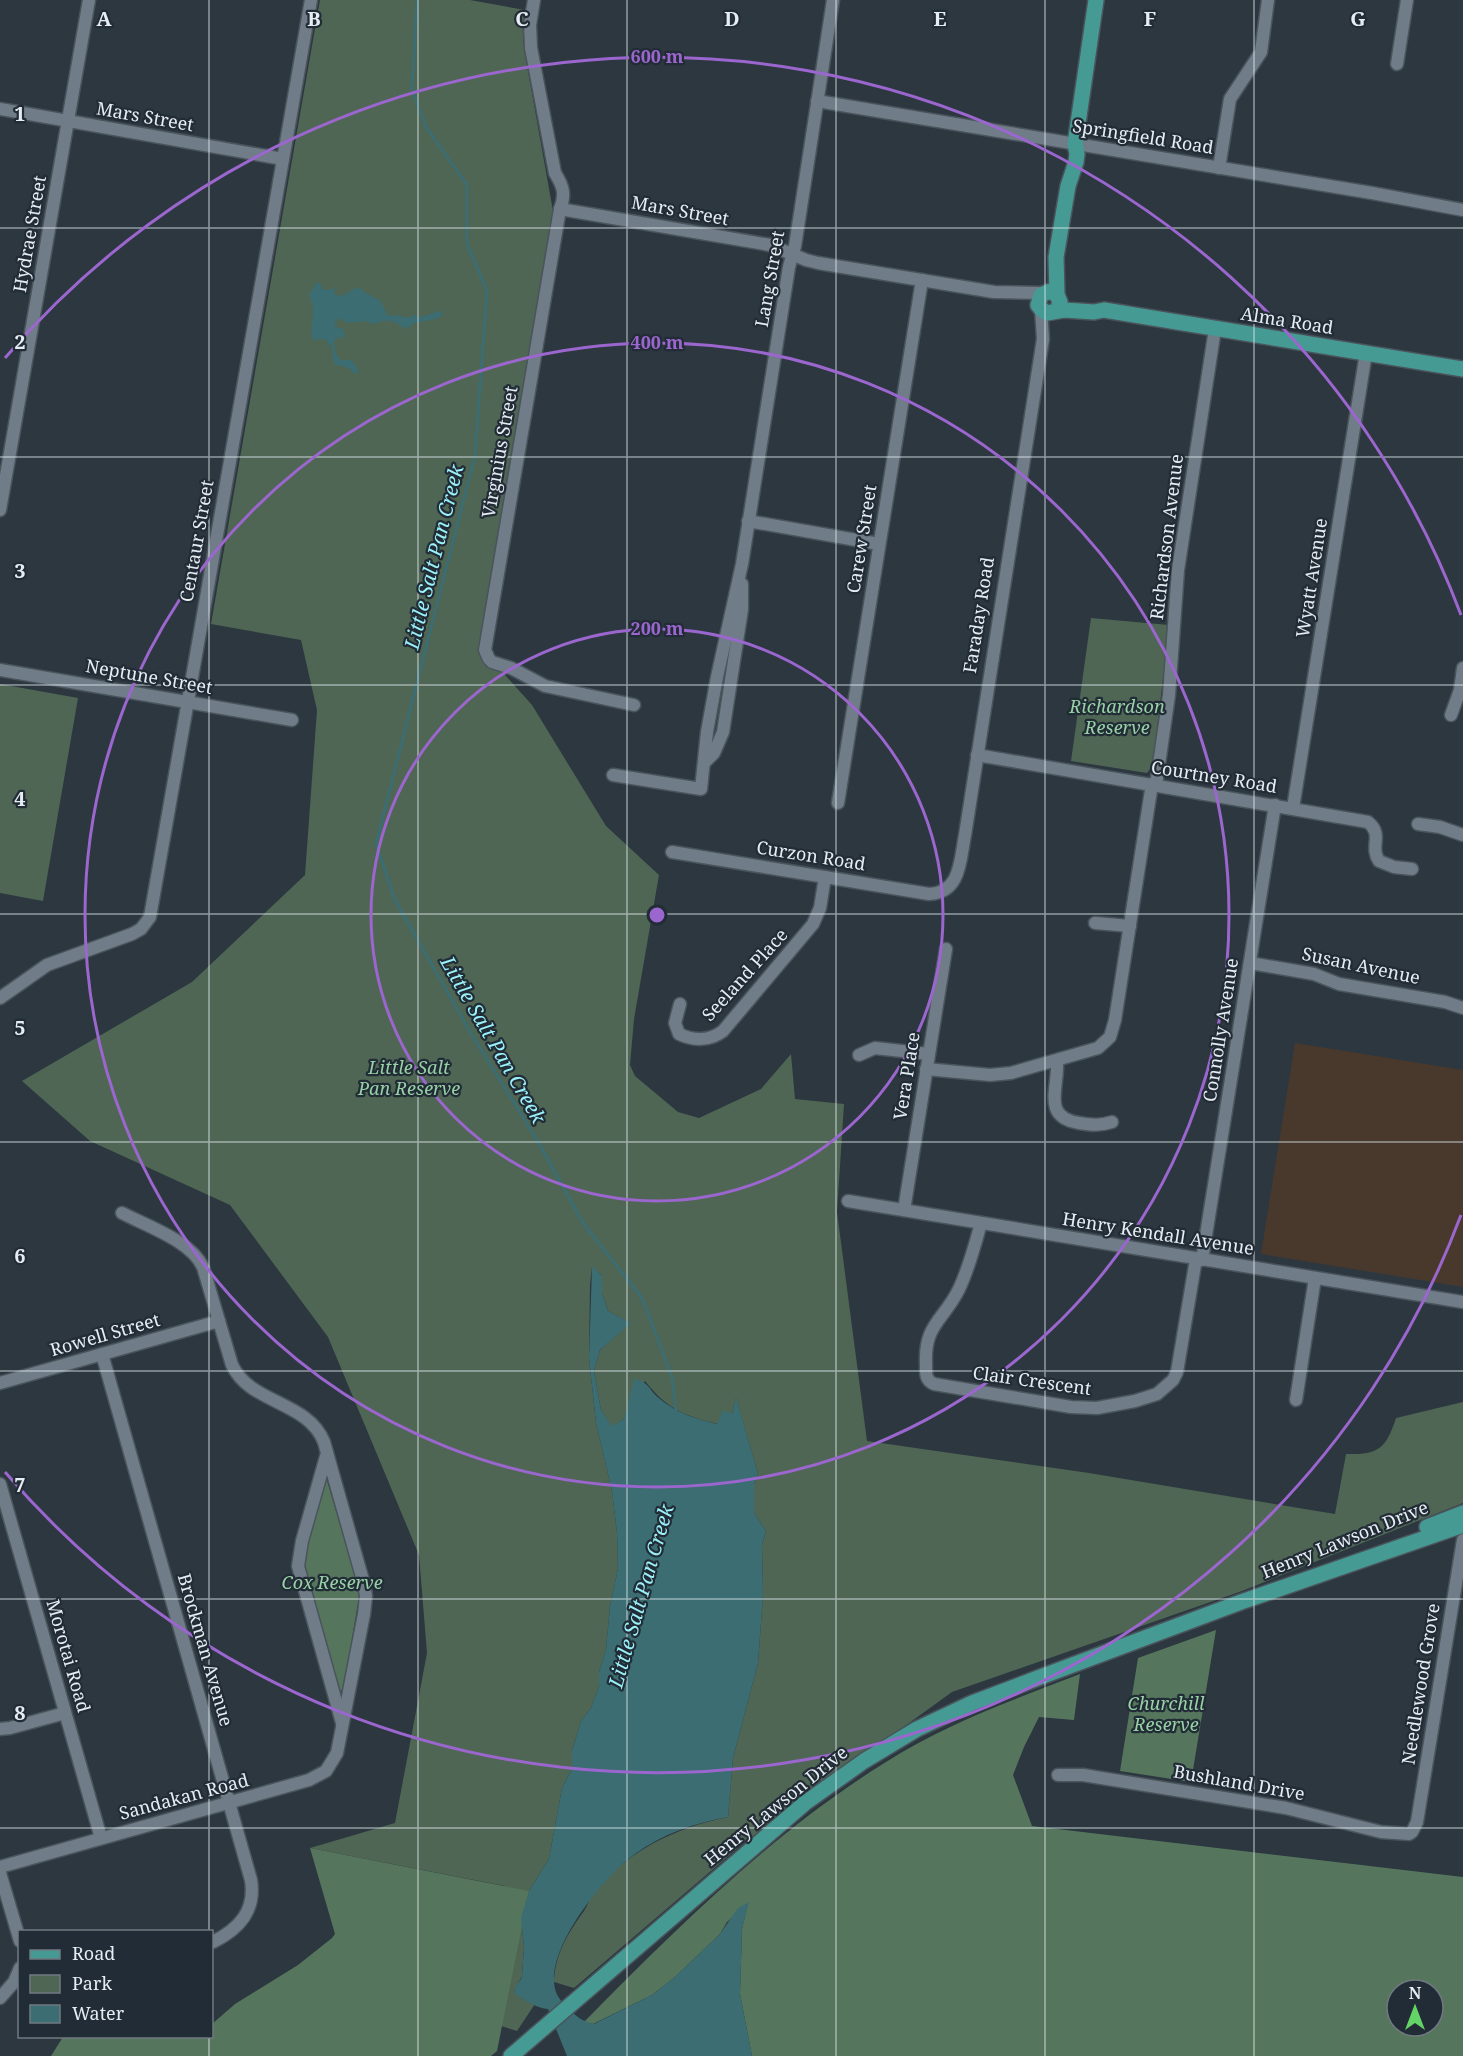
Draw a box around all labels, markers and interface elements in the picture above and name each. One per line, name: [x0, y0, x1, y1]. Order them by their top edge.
text: A: [96, 5, 112, 32]
text: B: [307, 5, 321, 32]
text: C: [515, 5, 529, 32]
text: D: [724, 5, 740, 32]
text: E: [933, 5, 947, 32]
text: F: [1144, 5, 1156, 32]
text: G: [1350, 5, 1366, 32]
text: 600 m: [631, 44, 684, 68]
street label: Mars Street: [95, 96, 196, 136]
text: 1: [14, 100, 26, 127]
street label: Springfield Road: [1071, 113, 1215, 159]
street label: Hydrae Street: [7, 174, 51, 294]
street label: Mars Street: [630, 190, 731, 230]
street label: Lang Street: [749, 229, 789, 329]
street label: Alma Road: [1239, 301, 1335, 339]
text: 2: [14, 328, 26, 355]
text: 400 m: [631, 330, 684, 354]
street label: Virginius Street: [476, 384, 522, 520]
street label: Richardson Avenue: [1144, 453, 1188, 621]
water label: Little Salt Pan Creek: [397, 461, 470, 653]
street label: Centaur Street: [173, 478, 219, 604]
street label: Carew Street: [841, 483, 881, 595]
street label: Wyatt Avenue: [1290, 516, 1332, 639]
street label: Faraday Road: [957, 555, 999, 675]
text: 3: [14, 557, 26, 584]
text: 200 m: [631, 616, 684, 640]
street label: Neptune Street: [84, 653, 214, 699]
park label: Richardson Reserve: [1068, 694, 1165, 739]
street label: Courtney Road: [1149, 754, 1279, 798]
text: 4: [14, 785, 26, 812]
street label: Curzon Road: [755, 835, 867, 875]
centre of rings: [647, 905, 667, 925]
street label: Seeland Place: [696, 923, 792, 1026]
street label: Susan Avenue: [1300, 941, 1422, 989]
water label: Little Salt Pan Creek: [434, 950, 553, 1129]
street label: Connolly Avenue: [1197, 956, 1243, 1104]
text: 5: [14, 1014, 26, 1041]
street label: Vera Place: [887, 1030, 925, 1122]
park label: Little Salt Pan Reserve: [357, 1055, 460, 1100]
street label: Henry Kendall Avenue: [1061, 1206, 1256, 1260]
text: 6: [14, 1242, 26, 1269]
street label: Rowell Street: [47, 1307, 163, 1361]
street label: Clair Crescent: [971, 1360, 1093, 1400]
text: 7: [14, 1471, 26, 1498]
street label: Henry Lawson Drive: [1258, 1495, 1432, 1584]
water label: Little Salt Pan Creek: [601, 1501, 680, 1692]
park label: Cox Reserve: [281, 1570, 383, 1594]
street label: Brockman Avenue: [173, 1571, 239, 1729]
street label: Morotai Road: [41, 1596, 97, 1715]
street label: Needlewood Grove: [1395, 1601, 1445, 1766]
park label: Churchill Reserve: [1128, 1691, 1205, 1736]
text: 8: [14, 1699, 26, 1726]
street label: Henry Lawson Drive: [699, 1740, 852, 1871]
street label: Bushland Drive: [1172, 1759, 1307, 1805]
street label: Sandakan Road: [116, 1767, 251, 1825]
legend: [18, 1930, 213, 2038]
text: Road: [72, 1941, 115, 1965]
text: Park: [72, 1971, 112, 1995]
north arrow: [1385, 1978, 1445, 2038]
text: N: [1409, 1982, 1422, 2004]
text: Water: [72, 2001, 125, 2025]

